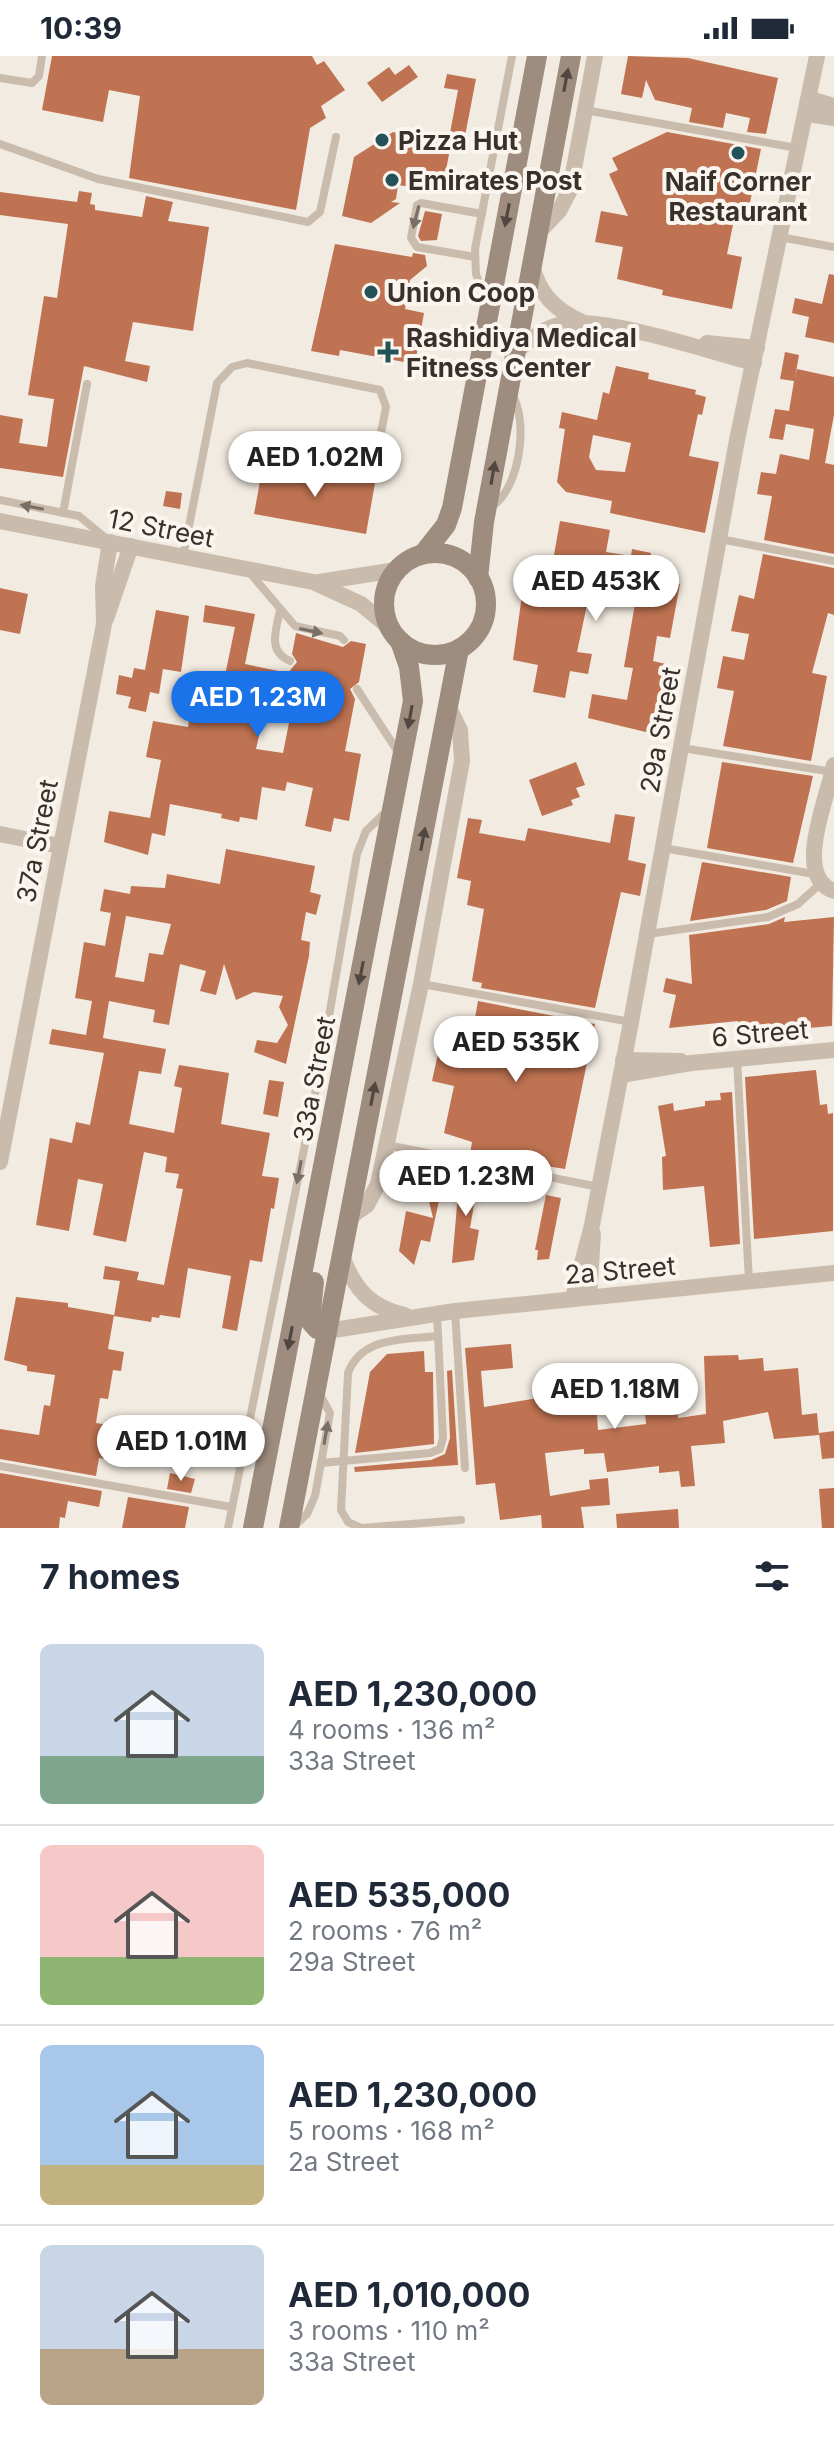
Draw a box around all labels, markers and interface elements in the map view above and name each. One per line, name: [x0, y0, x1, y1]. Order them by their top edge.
text: 10:39: [40, 10, 122, 46]
one-way arrow: [560, 67, 573, 92]
place label: Pizza Hut: [398, 125, 519, 156]
marker: Pizza Hut: [373, 131, 391, 149]
marker: Naif Corner Restaurant: [729, 144, 747, 162]
place label: Emirates Post: [408, 165, 583, 196]
place label: Naif Corner Restaurant: [665, 166, 812, 227]
marker: Emirates Post: [383, 171, 401, 189]
one-way arrow: [500, 203, 513, 228]
one-way arrow: [409, 205, 421, 230]
place label: Union Coop: [387, 277, 535, 308]
marker: Union Coop: [362, 283, 380, 301]
place label: Rashidiya Medical Fitness Center: [406, 322, 637, 383]
marker: Rashidiya Medical Fitness Center: [377, 341, 399, 363]
pin: AED 1.02M: [223, 431, 407, 499]
text: AED 1.02M: [246, 441, 384, 472]
one-way arrow: [487, 460, 499, 485]
one-way arrow: [19, 500, 44, 512]
street label: 12 Street: [105, 503, 217, 553]
pin: AED 453K: [513, 555, 679, 623]
text: AED 453K: [531, 565, 661, 596]
one-way arrow: [299, 625, 324, 637]
street label: 29a Street: [634, 665, 686, 795]
pin: AED 1.23M: [166, 671, 350, 739]
text: AED 1.23M: [189, 681, 327, 712]
one-way arrow: [404, 705, 416, 730]
street label: 37a Street: [10, 777, 64, 905]
one-way arrow: [417, 826, 429, 851]
one-way arrow: [355, 960, 367, 985]
street label: 6 Street: [710, 1013, 810, 1053]
street label: 33a Street: [287, 1014, 341, 1144]
pin: AED 535K: [433, 1016, 599, 1084]
text: AED 535K: [452, 1026, 580, 1057]
one-way arrow: [368, 1081, 380, 1106]
pin: AED 1.23M: [374, 1150, 558, 1218]
one-way arrow: [292, 1160, 305, 1185]
text: AED 1.23M: [397, 1160, 535, 1191]
street label: 2a Street: [563, 1250, 677, 1290]
one-way arrow: [283, 1325, 296, 1350]
pin: AED 1.18M: [523, 1363, 707, 1431]
text: AED 1.18M: [550, 1373, 680, 1404]
pin: AED 1.01M: [89, 1415, 273, 1483]
one-way arrow: [321, 1420, 333, 1445]
text: AED 1.01M: [115, 1425, 247, 1456]
icon: filters: [750, 1554, 794, 1598]
text: 7 homes: [40, 1556, 180, 1597]
text: AED 1,230,000: [288, 1673, 537, 1714]
icon: home: [104, 1676, 200, 1772]
text: 4 rooms · 136 m²: [288, 1714, 496, 1745]
text: 33a Street: [288, 1745, 415, 1776]
text: AED 535,000: [288, 1874, 510, 1915]
icon: home: [104, 1877, 200, 1973]
text: 2 rooms · 76 m²: [288, 1915, 482, 1946]
text: 29a Street: [288, 1946, 415, 1977]
text: AED 1,230,000: [288, 2074, 537, 2115]
icon: home: [104, 2077, 200, 2173]
text: 5 rooms · 168 m²: [288, 2115, 495, 2146]
text: 2a Street: [288, 2146, 399, 2177]
text: AED 1,010,000: [288, 2274, 530, 2315]
icon: home: [104, 2277, 200, 2373]
text: 3 rooms · 110 m²: [288, 2315, 490, 2346]
text: 33a Street: [288, 2346, 415, 2377]

